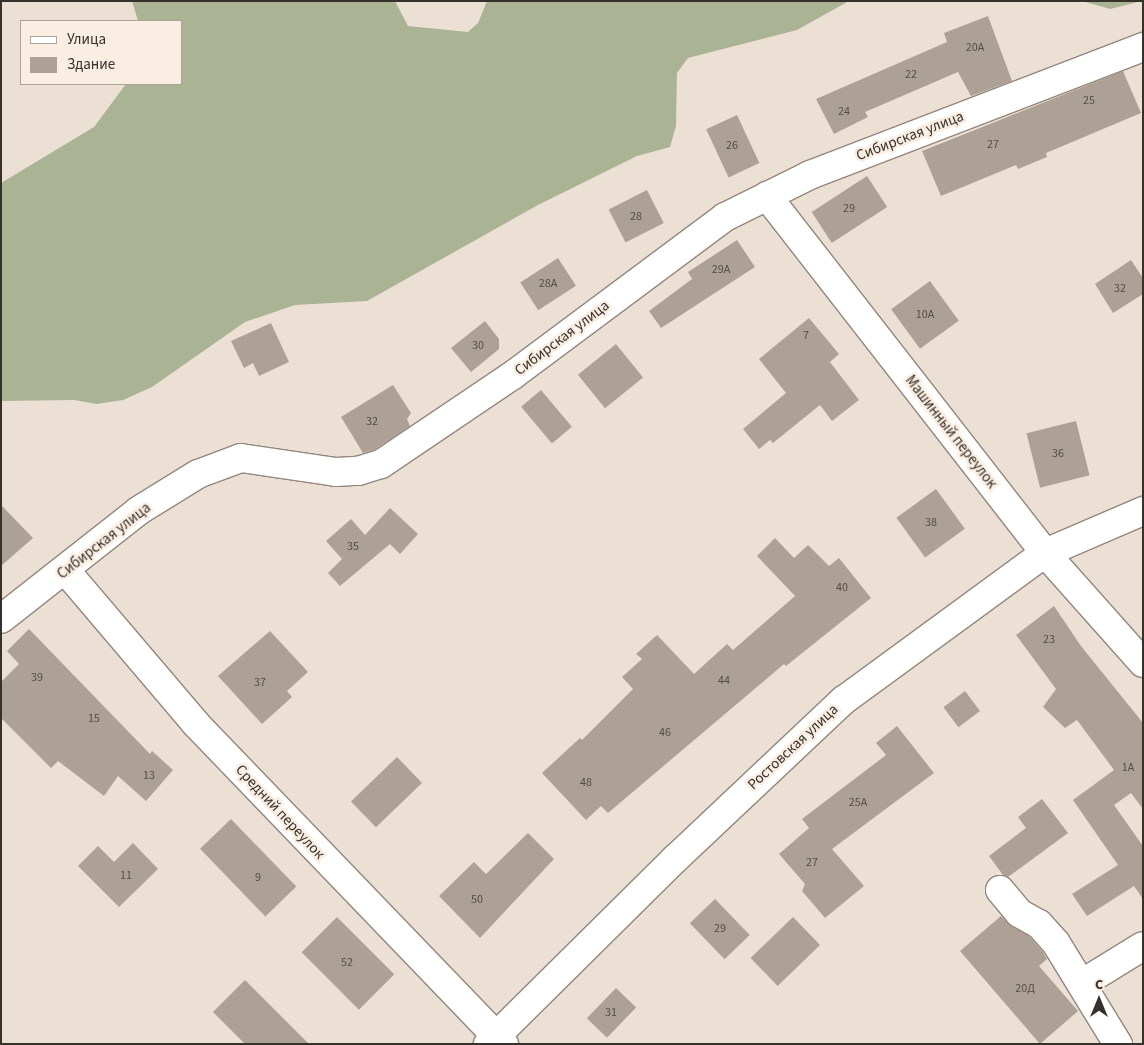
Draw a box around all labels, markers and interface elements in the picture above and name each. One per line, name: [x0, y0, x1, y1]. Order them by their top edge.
legend: [20, 20, 182, 85]
text: Улица: [67, 29, 106, 50]
house number: 20А: [966, 41, 984, 55]
text: Здание: [67, 54, 115, 75]
house number: 22: [905, 68, 917, 82]
house number: 25: [1083, 94, 1095, 108]
house number: 24: [838, 105, 850, 119]
street label: Сибирская улица: [854, 107, 966, 165]
house number: 27: [987, 138, 999, 152]
house number: 26: [726, 139, 738, 153]
house number: 29: [843, 202, 855, 216]
house number: 28: [630, 210, 642, 224]
house number: 29А: [712, 263, 730, 277]
house number: 28А: [539, 277, 557, 291]
house number: 32: [1114, 282, 1126, 296]
street label: Сибирская улица: [511, 297, 613, 379]
house number: 10А: [916, 308, 934, 322]
house number: 7: [803, 329, 809, 343]
house number: 30: [472, 339, 484, 353]
street label: Машинный переулок: [901, 372, 1001, 492]
house number: 32: [366, 415, 378, 429]
house number: 36: [1052, 447, 1064, 461]
street label: Сибирская улица: [54, 499, 154, 583]
house number: 38: [925, 516, 937, 530]
house number: 35: [347, 540, 359, 554]
house number: 40: [836, 581, 848, 595]
house number: 23: [1043, 633, 1055, 647]
house number: 39: [31, 671, 43, 685]
house number: 44: [718, 674, 730, 688]
house number: 37: [254, 676, 266, 690]
street label: Ростовская улица: [744, 700, 842, 794]
house number: 15: [88, 712, 100, 726]
house number: 46: [659, 726, 671, 740]
street label: Средний переулок: [232, 761, 328, 863]
house number: 1А: [1122, 761, 1134, 775]
house number: 13: [143, 769, 155, 783]
house number: 48: [580, 776, 592, 790]
house number: 25А: [849, 796, 867, 810]
house number: 27: [806, 856, 818, 870]
house number: 11: [120, 869, 132, 883]
house number: 9: [255, 871, 261, 885]
house number: 50: [471, 893, 483, 907]
house number: 29: [714, 922, 726, 936]
house number: 52: [341, 956, 353, 970]
north arrow: [1074, 975, 1124, 1025]
text: С: [1095, 975, 1103, 995]
house number: 20Д: [1015, 982, 1035, 996]
house number: 31: [605, 1006, 617, 1020]

